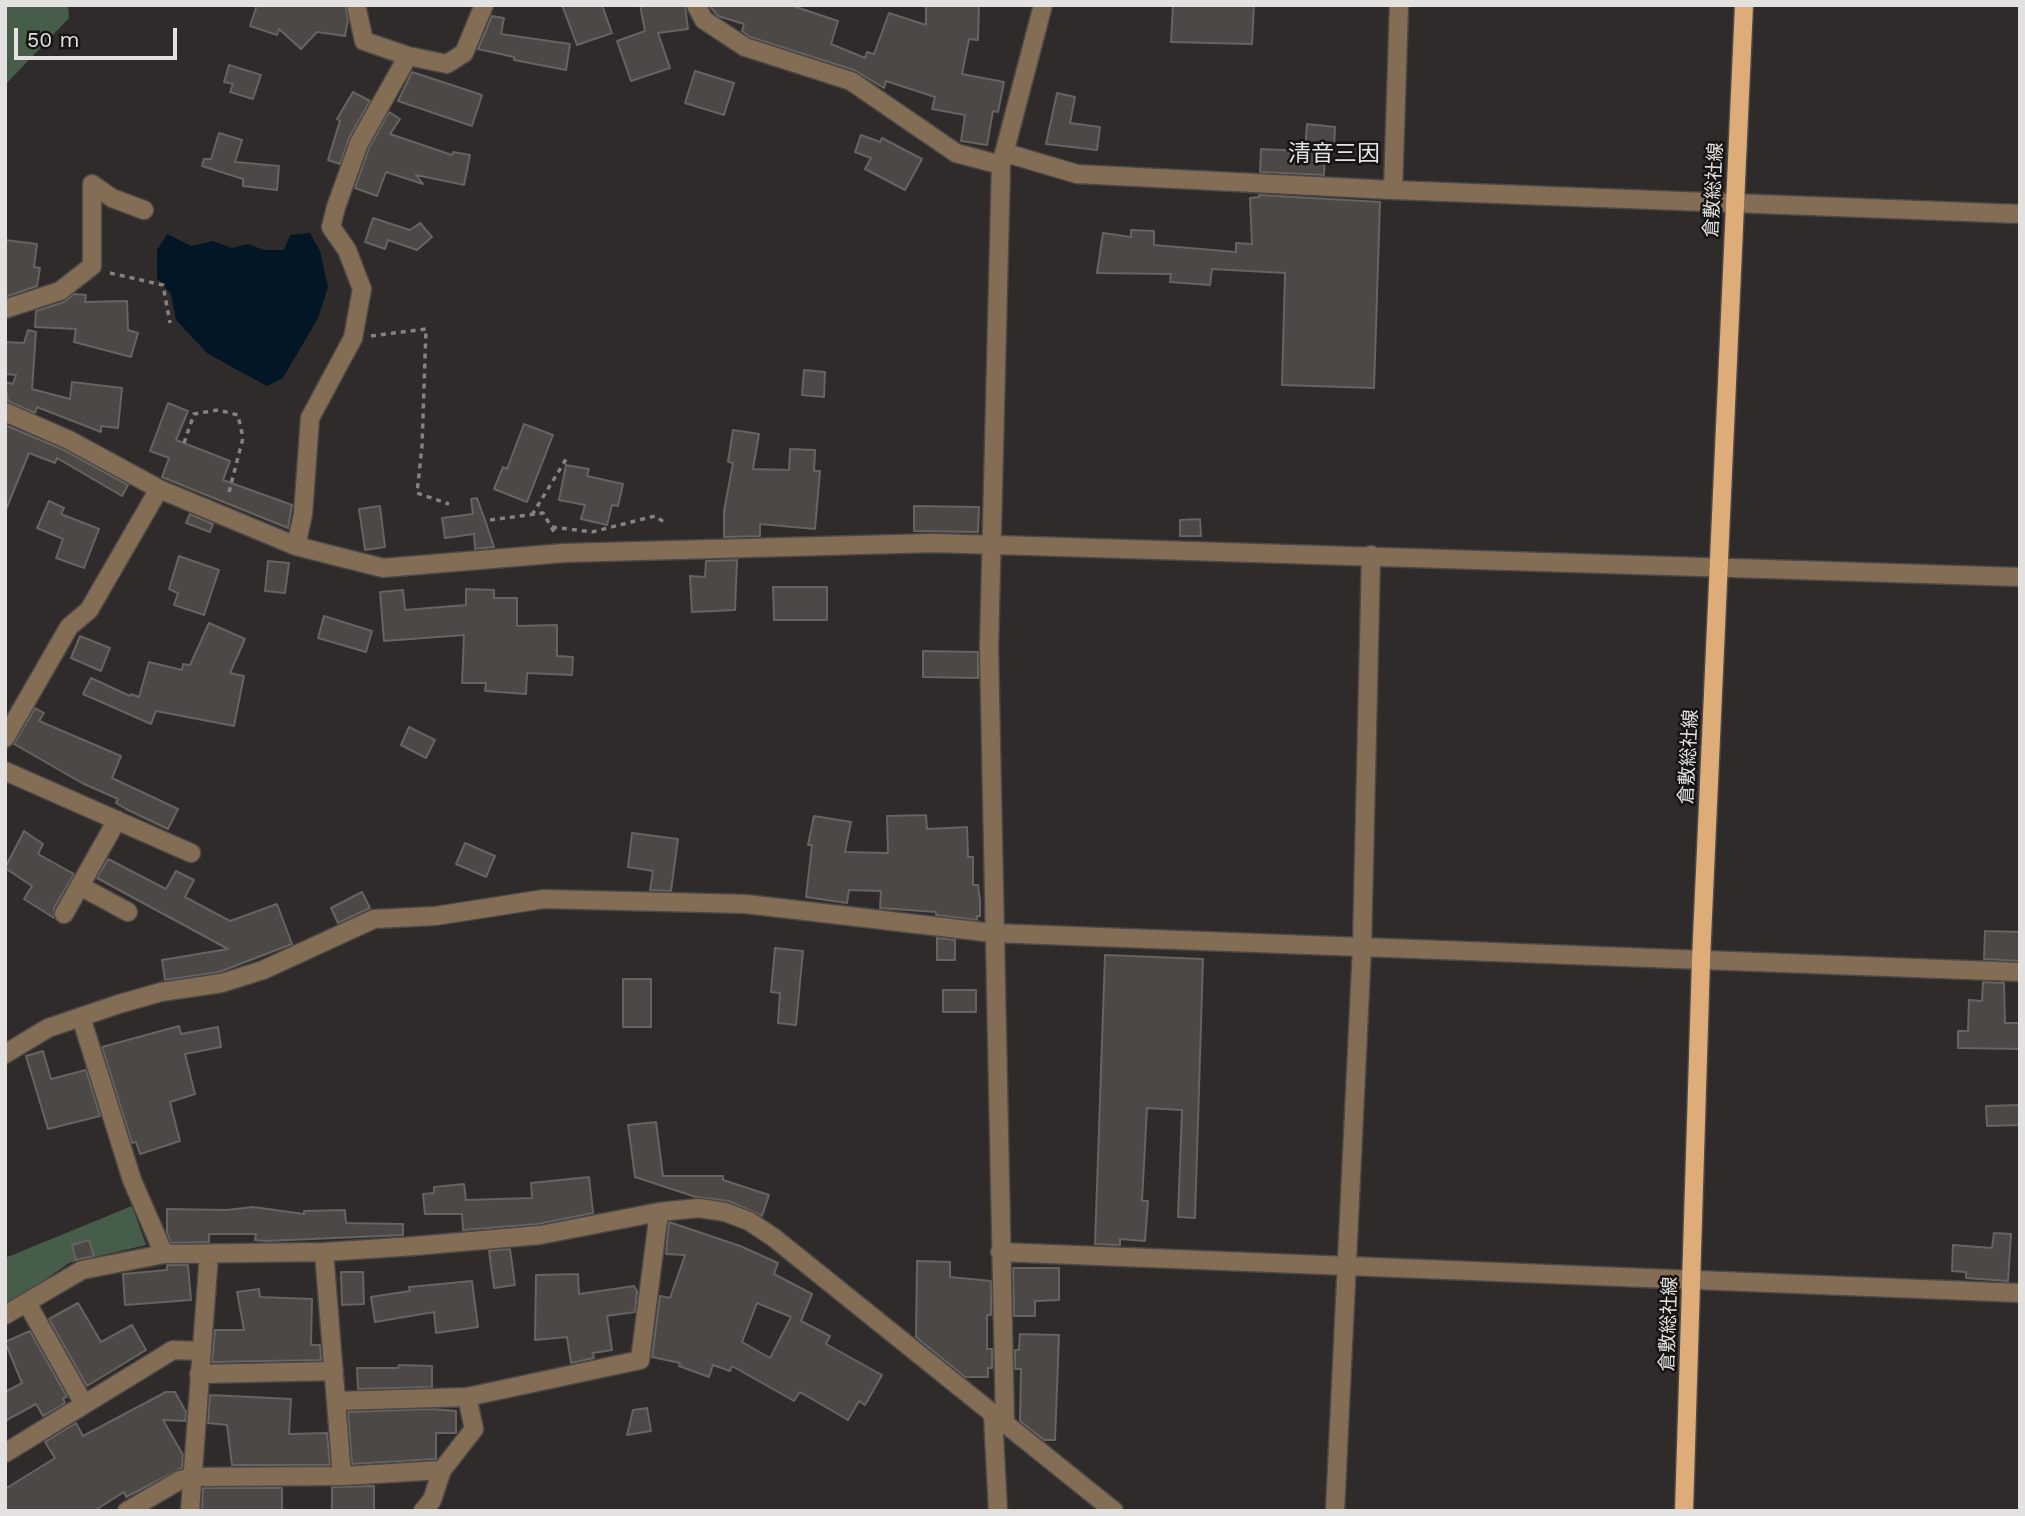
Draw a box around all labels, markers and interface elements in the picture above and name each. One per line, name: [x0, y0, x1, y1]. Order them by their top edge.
scale bar: [18, 14, 180, 58]
text: 50 m: [27, 27, 79, 52]
district label: 清音三因: [1288, 140, 1380, 168]
street label: 倉敷総社線: [1700, 142, 1728, 238]
street label: 倉敷総社線: [1675, 709, 1703, 805]
street label: 倉敷総社線: [1656, 1276, 1682, 1372]

